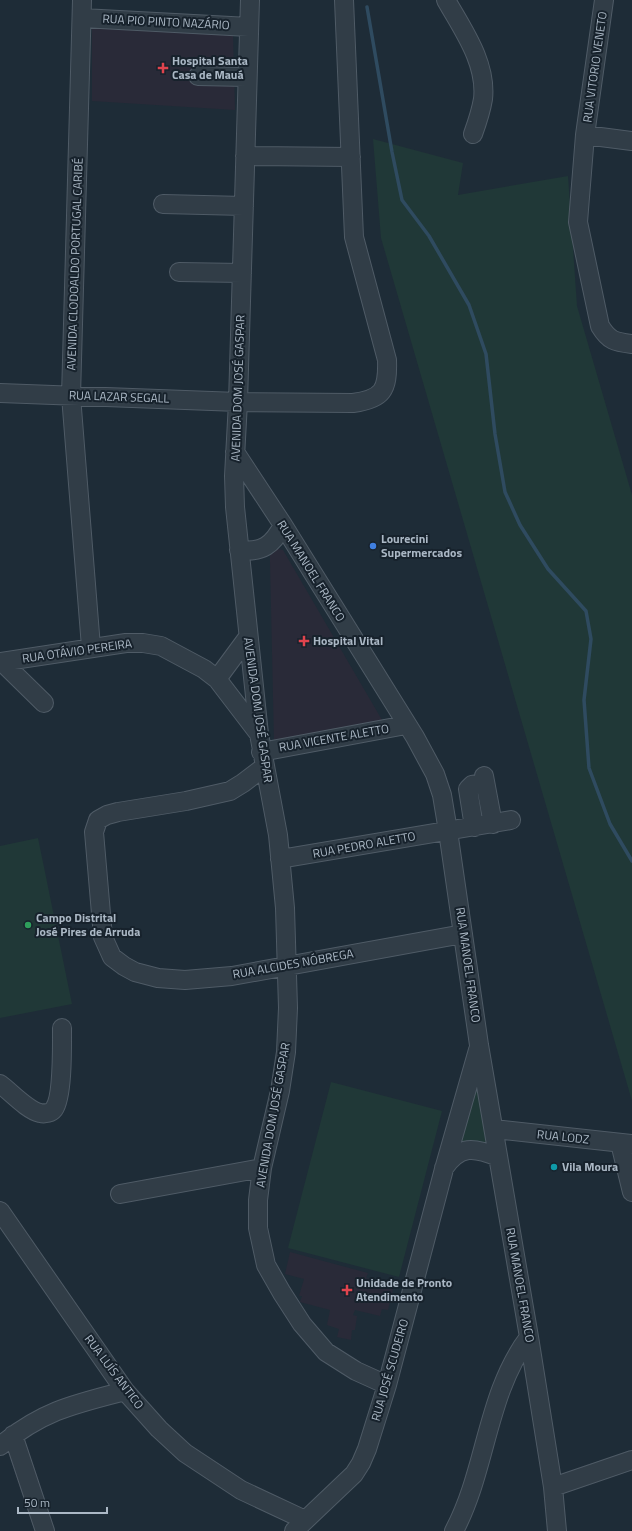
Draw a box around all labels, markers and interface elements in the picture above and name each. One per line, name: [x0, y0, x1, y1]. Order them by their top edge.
street label: RUA PIO PINTO NAZÁRIO: [102, 9, 230, 34]
street label: RUA VITORIO VENETO: [577, 10, 612, 124]
place label: Hospital Santa Casa de Mauá: [172, 51, 248, 84]
marker: Hospital Santa Casa de Mauá: [157, 62, 169, 74]
street label: AVENIDA CLODOALDO PORTUGAL CARIBÉ: [61, 157, 88, 371]
street label: AVENIDA DOM JOSÉ GASPAR: [225, 314, 250, 462]
street label: RUA LAZAR SEGALL: [68, 385, 170, 408]
street label: RUA MANOEL FRANCO: [273, 516, 350, 625]
place label: Lourecini Supermercados: [381, 529, 462, 562]
marker: Lourecini Supermercados: [368, 541, 378, 551]
place label: Hospital Vital: [313, 631, 383, 650]
street label: RUA OTÁVIO PEREIRA: [21, 633, 133, 668]
marker: Hospital Vital: [298, 635, 310, 647]
street label: AVENIDA DOM JOSÉ GASPAR: [239, 636, 278, 784]
street label: RUA VICENTE ALETTO: [277, 718, 391, 757]
street label: RUA PEDRO ALETTO: [311, 826, 417, 863]
street label: RUA MANOEL FRANCO: [451, 906, 486, 1024]
place label: Campo Distrital José Pires de Arruda: [36, 908, 140, 941]
marker: Campo Distrital José Pires de Arruda: [23, 920, 33, 930]
street label: RUA ALCIDES NÓBREGA: [231, 944, 355, 983]
street label: AVENIDA DOM JOSÉ GASPAR: [250, 1041, 295, 1189]
street label: RUA LODZ: [536, 1124, 590, 1149]
place label: Vila Moura: [562, 1157, 618, 1176]
marker: Vila Moura: [549, 1162, 559, 1172]
street label: RUA MANOEL FRANCO: [501, 1226, 540, 1344]
place label: Unidade de Pronto Atendimento: [356, 1273, 452, 1306]
marker: Unidade de Pronto Atendimento: [341, 1284, 353, 1296]
street label: RUA JOSÉ SCUDEIRO: [366, 1317, 413, 1423]
street label: RUA LUÍS ANTICO: [80, 1330, 149, 1413]
scale bar: [18, 1489, 107, 1515]
text: 50 m: [24, 1493, 50, 1512]

